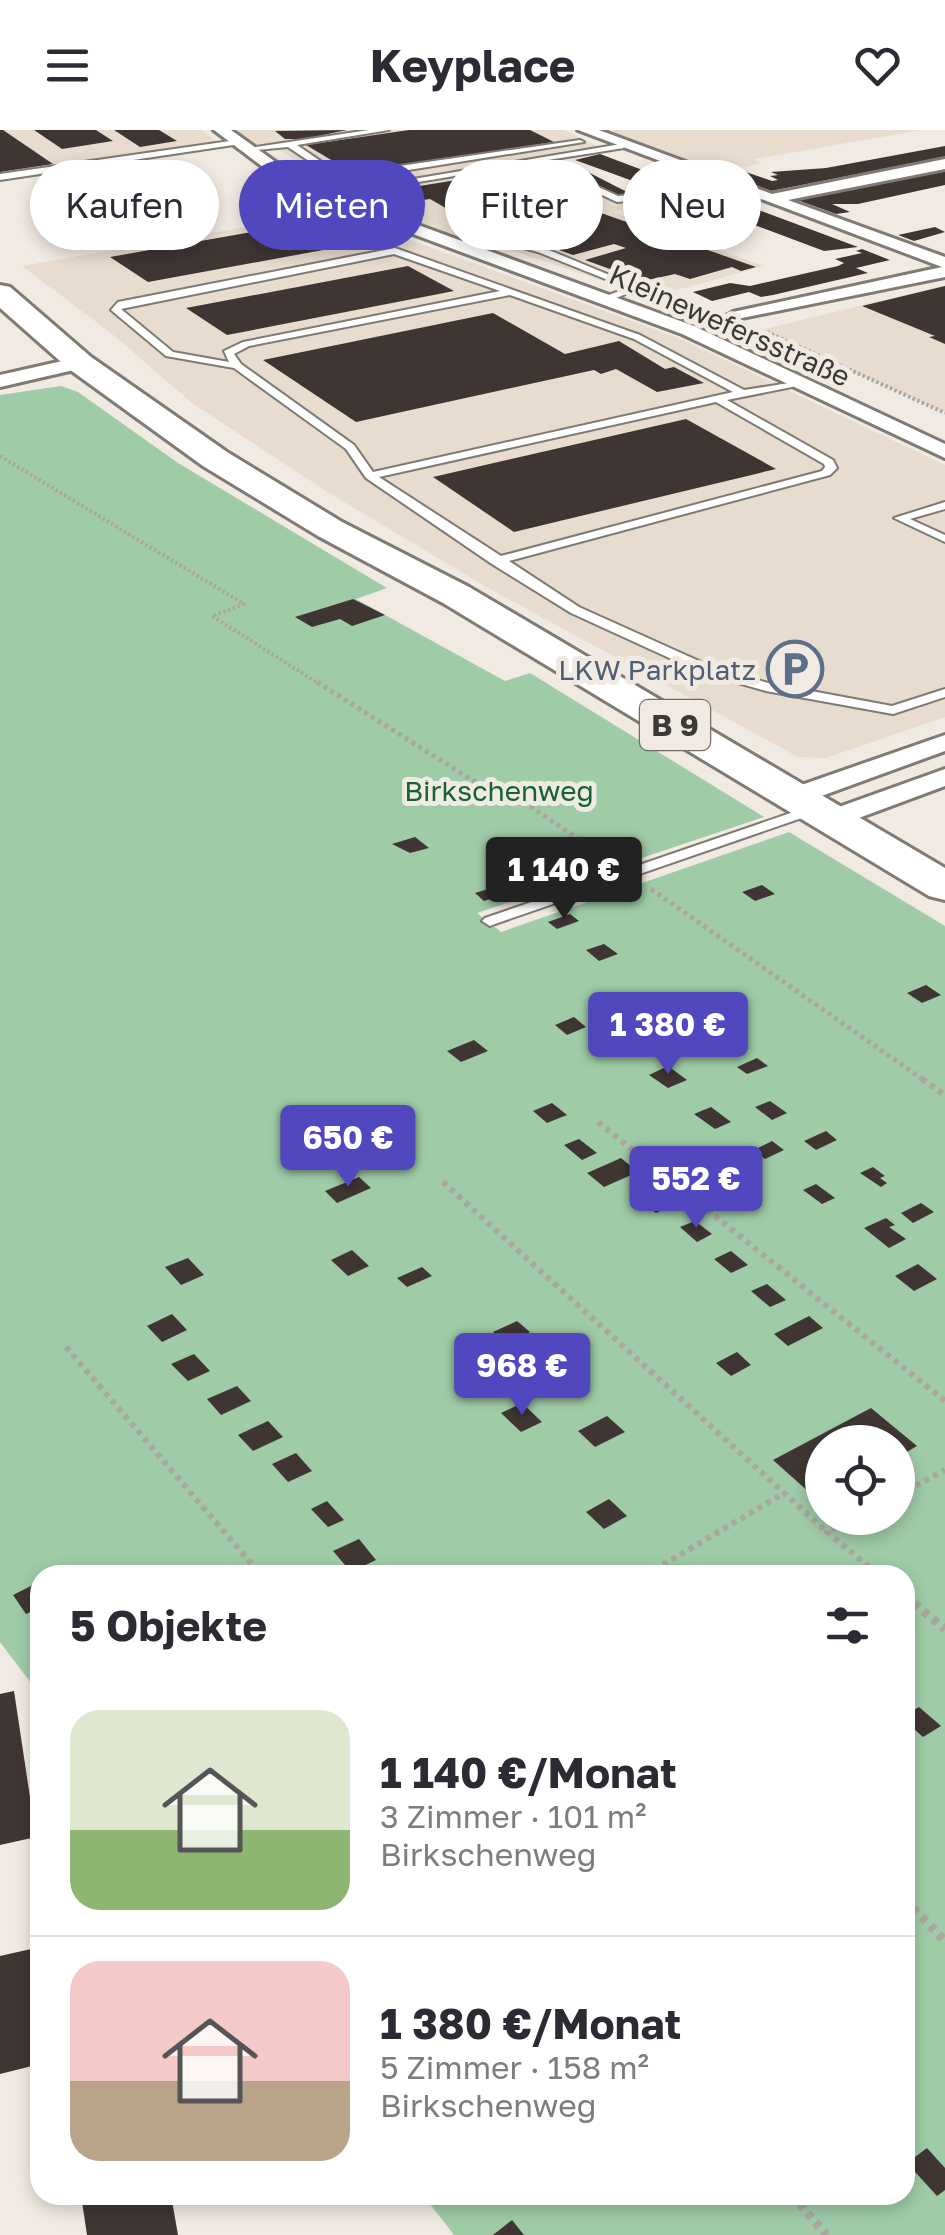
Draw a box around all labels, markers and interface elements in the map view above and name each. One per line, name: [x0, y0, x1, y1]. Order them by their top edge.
icon: menu: [40, 38, 95, 93]
text: Keyplace: [370, 38, 575, 92]
icon: heart: [850, 38, 905, 93]
chip: Kaufen: [30, 160, 219, 250]
chip: Mieten: [239, 160, 425, 250]
chip: Filter: [445, 160, 603, 250]
chip: Neu: [623, 160, 761, 250]
street label: Kleinewefersstraße: [605, 257, 855, 393]
parking icon: LKW Parkplatz: [765, 639, 825, 699]
place label: LKW Parkplatz: [558, 653, 756, 686]
road number: B 9: [640, 700, 710, 750]
park label: Birkschenweg: [404, 774, 594, 807]
pin: 1 140 €: [472, 837, 656, 922]
text: 1 140 €: [508, 850, 620, 888]
pin: 1 380 €: [576, 992, 760, 1077]
text: 1 380 €: [610, 1005, 726, 1043]
pin: 650 €: [278, 1105, 418, 1190]
text: 650 €: [302, 1118, 394, 1156]
pin: 552 €: [626, 1146, 766, 1231]
text: 552 €: [651, 1159, 741, 1197]
pin: 968 €: [452, 1333, 592, 1418]
text: 968 €: [476, 1346, 568, 1384]
map controls: [805, 1425, 915, 1535]
button: locate: [805, 1425, 915, 1535]
icon: filters: [820, 1598, 875, 1653]
text: 5 Objekte: [70, 1600, 267, 1650]
text: 1 140 €/Monat: [380, 1747, 677, 1797]
icon: home: [150, 1750, 270, 1870]
text: 3 Zimmer · 101 m²: [380, 1797, 647, 1835]
text: Birkschenweg: [380, 1835, 596, 1873]
text: 1 380 €/Monat: [380, 1998, 681, 2048]
icon: home: [150, 2001, 270, 2121]
text: 5 Zimmer · 158 m²: [380, 2048, 649, 2086]
text: Birkschenweg: [380, 2086, 596, 2124]

